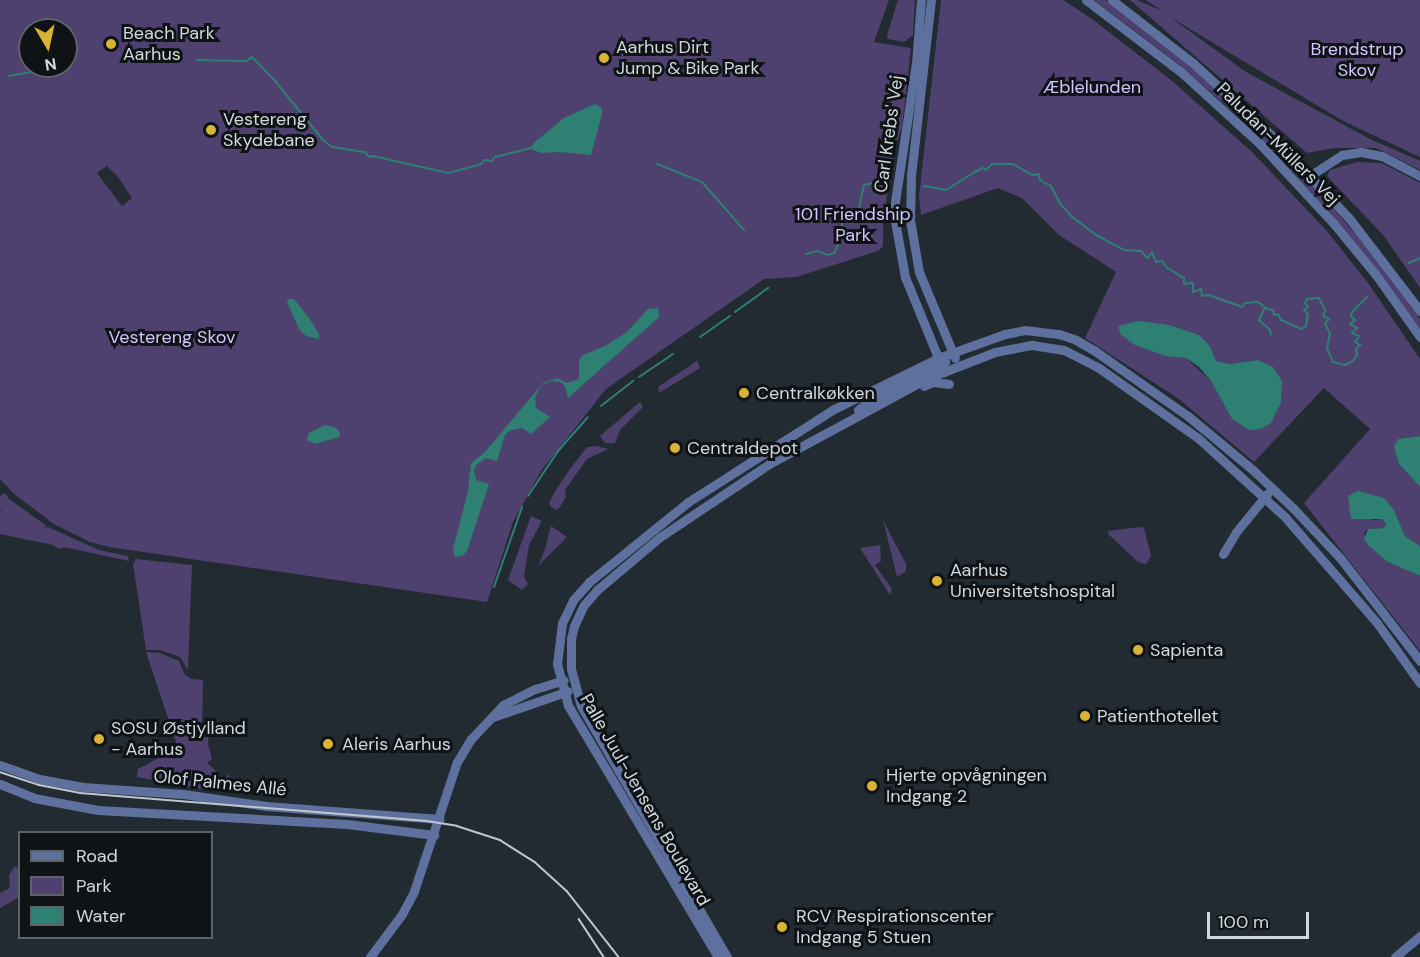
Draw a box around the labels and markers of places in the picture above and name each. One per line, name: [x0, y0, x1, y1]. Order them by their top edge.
place label: Beach Park Aarhus: [123, 23, 215, 66]
marker: Beach Park Aarhus: [104, 37, 118, 51]
place label: Aarhus Dirt Jump & Bike Park: [616, 37, 760, 80]
marker: Aarhus Dirt Jump & Bike Park: [597, 51, 611, 65]
place label: Vestereng Skydebane: [223, 109, 315, 152]
marker: Vestereng Skydebane: [204, 123, 218, 137]
place label: Centralkøkken: [756, 382, 875, 404]
marker: Centralkøkken: [737, 386, 751, 400]
place label: Centraldepot: [687, 437, 798, 459]
marker: Centraldepot: [668, 441, 682, 455]
place label: Aarhus Universitetshospital: [950, 560, 1115, 602]
marker: Aarhus Universitetshospital: [928, 572, 946, 590]
place label: Sapienta: [1150, 639, 1223, 661]
marker: Sapienta: [1131, 643, 1145, 657]
place label: Patienthotellet: [1097, 705, 1218, 727]
marker: Patienthotellet: [1078, 709, 1092, 723]
place label: SOSU Østjylland - Aarhus: [111, 718, 246, 760]
marker: SOSU Østjylland - Aarhus: [92, 732, 106, 746]
place label: Aleris Aarhus: [342, 733, 451, 755]
marker: Aleris Aarhus: [319, 735, 337, 753]
place label: Hjerte opvågningen Indgang 2: [886, 765, 1047, 808]
marker: Hjerte opvågningen Indgang 2: [863, 777, 881, 795]
place label: RCV Respirationscenter Indgang 5 Stuen: [796, 906, 994, 948]
marker: RCV Respirationscenter Indgang 5 Stuen: [773, 918, 791, 936]

